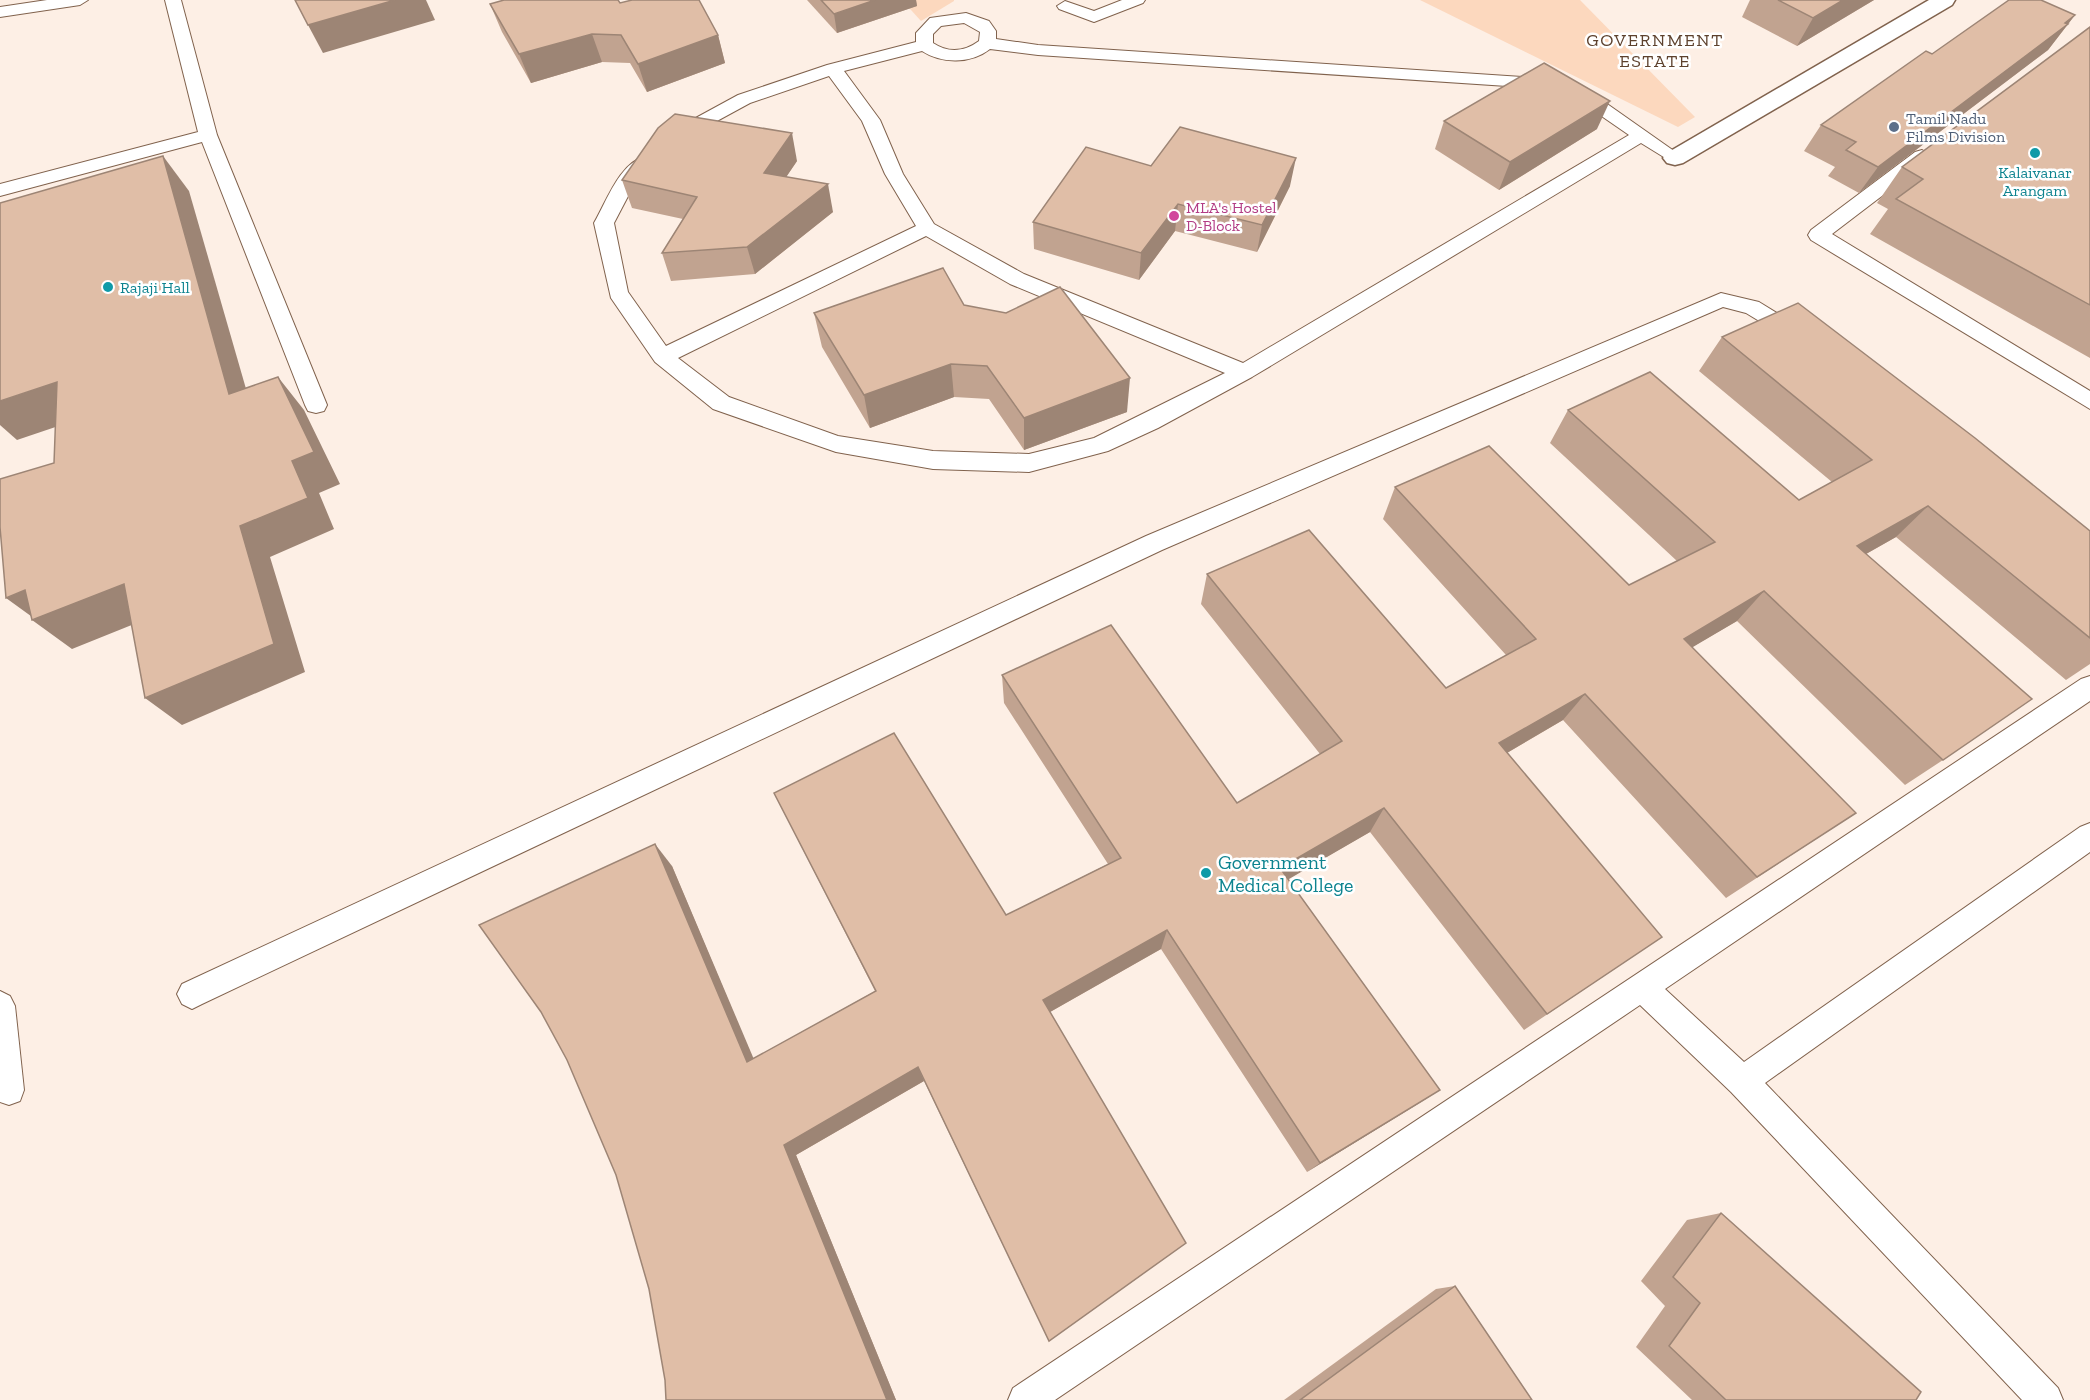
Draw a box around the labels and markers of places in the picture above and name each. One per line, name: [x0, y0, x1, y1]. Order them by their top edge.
place label: Tamil Nadu Films Division: [1906, 109, 2006, 146]
marker: Tamil Nadu Films Division: [1887, 120, 1901, 134]
marker: Kalaivanar Arangam: [2028, 146, 2042, 160]
place label: Kalaivanar Arangam: [1998, 163, 2072, 200]
place label: MLA's Hostel D-Block: [1186, 198, 1276, 235]
marker: MLA's Hostel D-Block: [1167, 209, 1181, 223]
place label: Rajaji Hall: [120, 278, 190, 297]
marker: Rajaji Hall: [101, 280, 115, 294]
place label: Government Medical College: [1218, 850, 1354, 897]
marker: Government Medical College: [1199, 866, 1213, 880]

